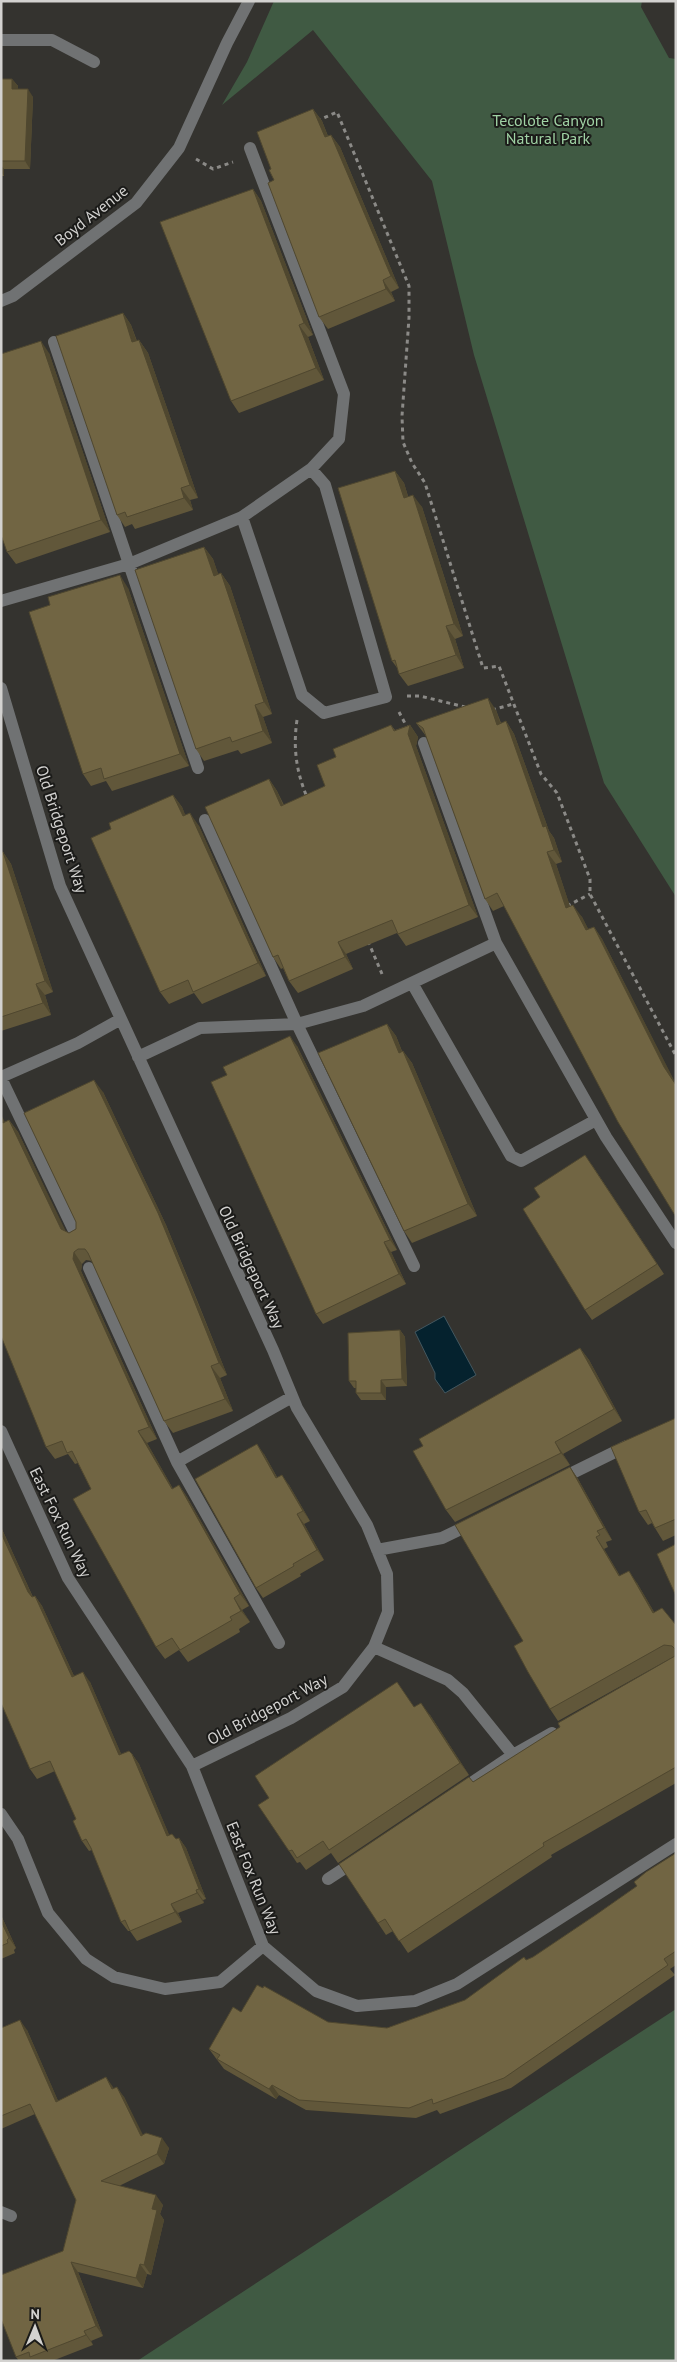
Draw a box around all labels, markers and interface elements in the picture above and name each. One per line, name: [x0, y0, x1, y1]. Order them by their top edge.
park label: Tecolote Canyon Natural Park: [492, 110, 604, 148]
street label: Boyd Avenue: [50, 180, 132, 250]
street label: Old Bridgeport Way: [32, 762, 92, 896]
street label: Old Bridgeport Way: [215, 1202, 289, 1332]
street label: East Fox Run Way: [26, 1464, 97, 1581]
street label: Old Bridgeport Way: [203, 1669, 331, 1749]
street label: East Fox Run Way: [222, 1819, 286, 1938]
north arrow: [10, 2302, 60, 2352]
text: N: [30, 2305, 40, 2323]

